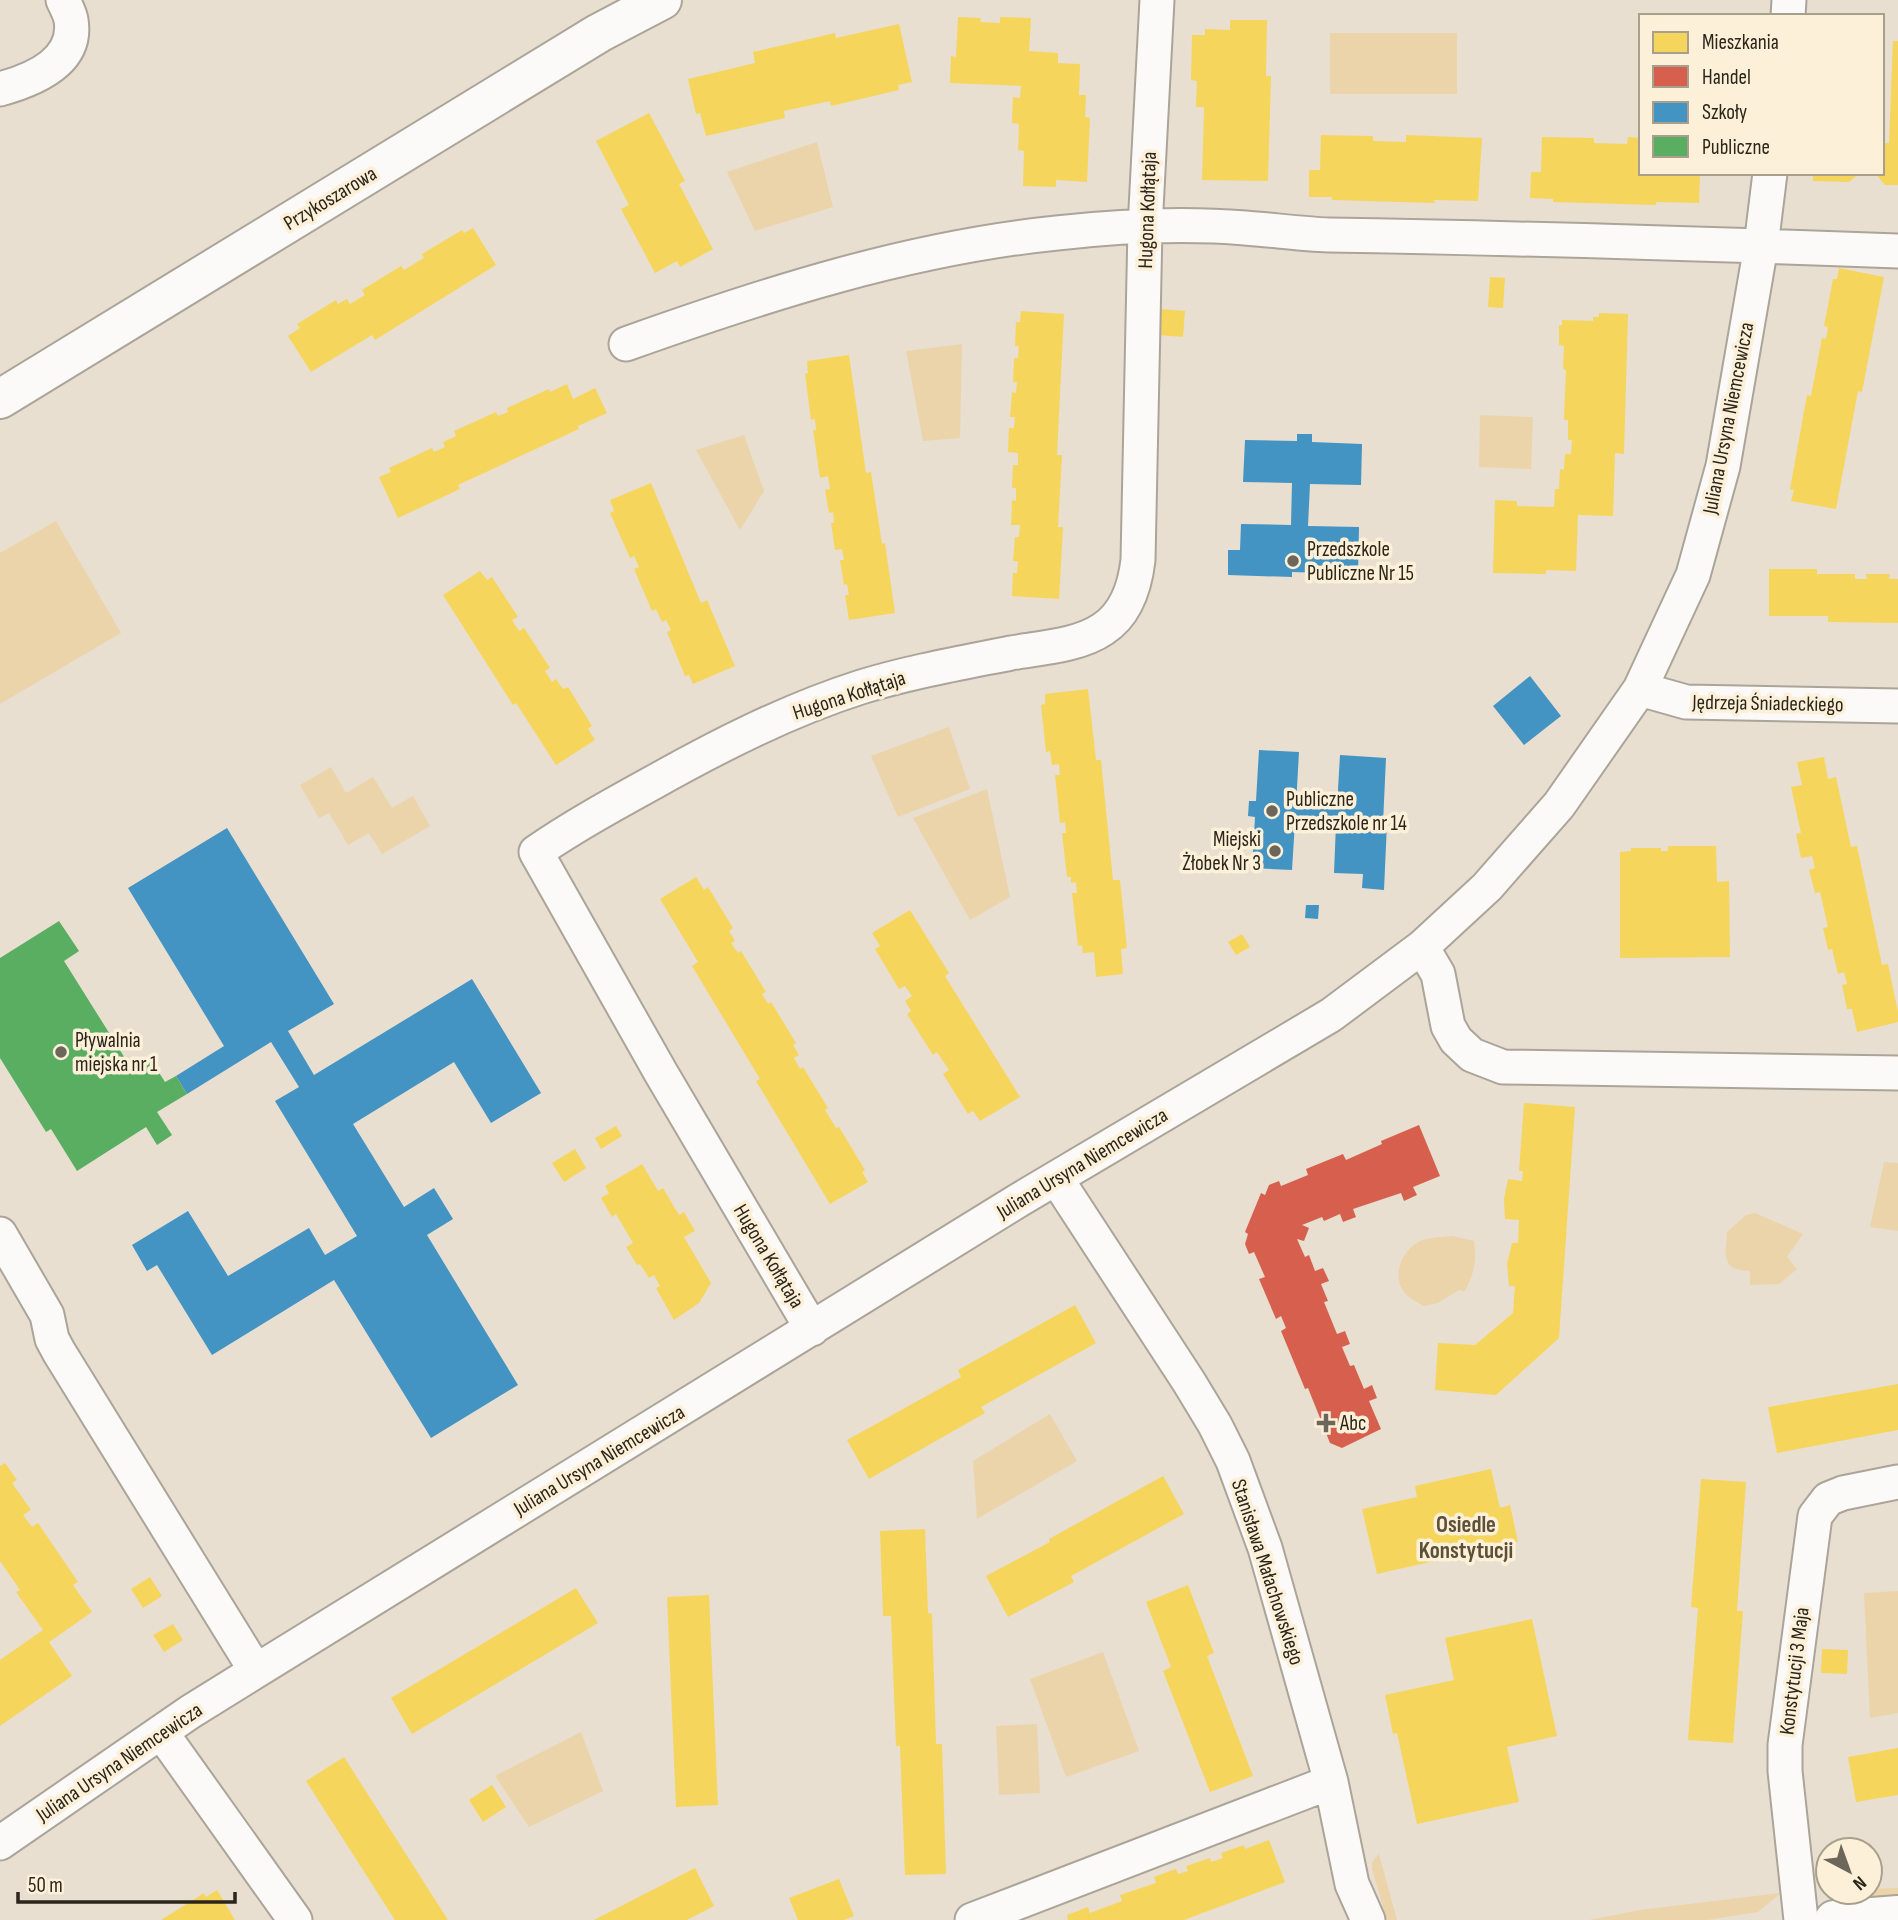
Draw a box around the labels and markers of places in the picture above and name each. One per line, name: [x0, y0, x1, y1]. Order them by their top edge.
place label: Przedszkole Publiczne Nr 15: [1307, 537, 1414, 586]
marker: Przedszkole Publiczne Nr 15: [1285, 553, 1301, 569]
place label: Publiczne Przedszkole nr 14: [1286, 787, 1407, 836]
marker: Publiczne Przedszkole nr 14: [1264, 803, 1280, 819]
place label: Miejski Żłobek Nr 3: [1182, 827, 1261, 876]
marker: Miejski Żłobek Nr 3: [1267, 843, 1283, 859]
place label: Pływalnia miejska nr 1: [75, 1028, 158, 1077]
marker: Pływalnia miejska nr 1: [53, 1044, 69, 1060]
place label: Abc: [1339, 1411, 1366, 1436]
marker: Abc: [1318, 1415, 1334, 1431]

